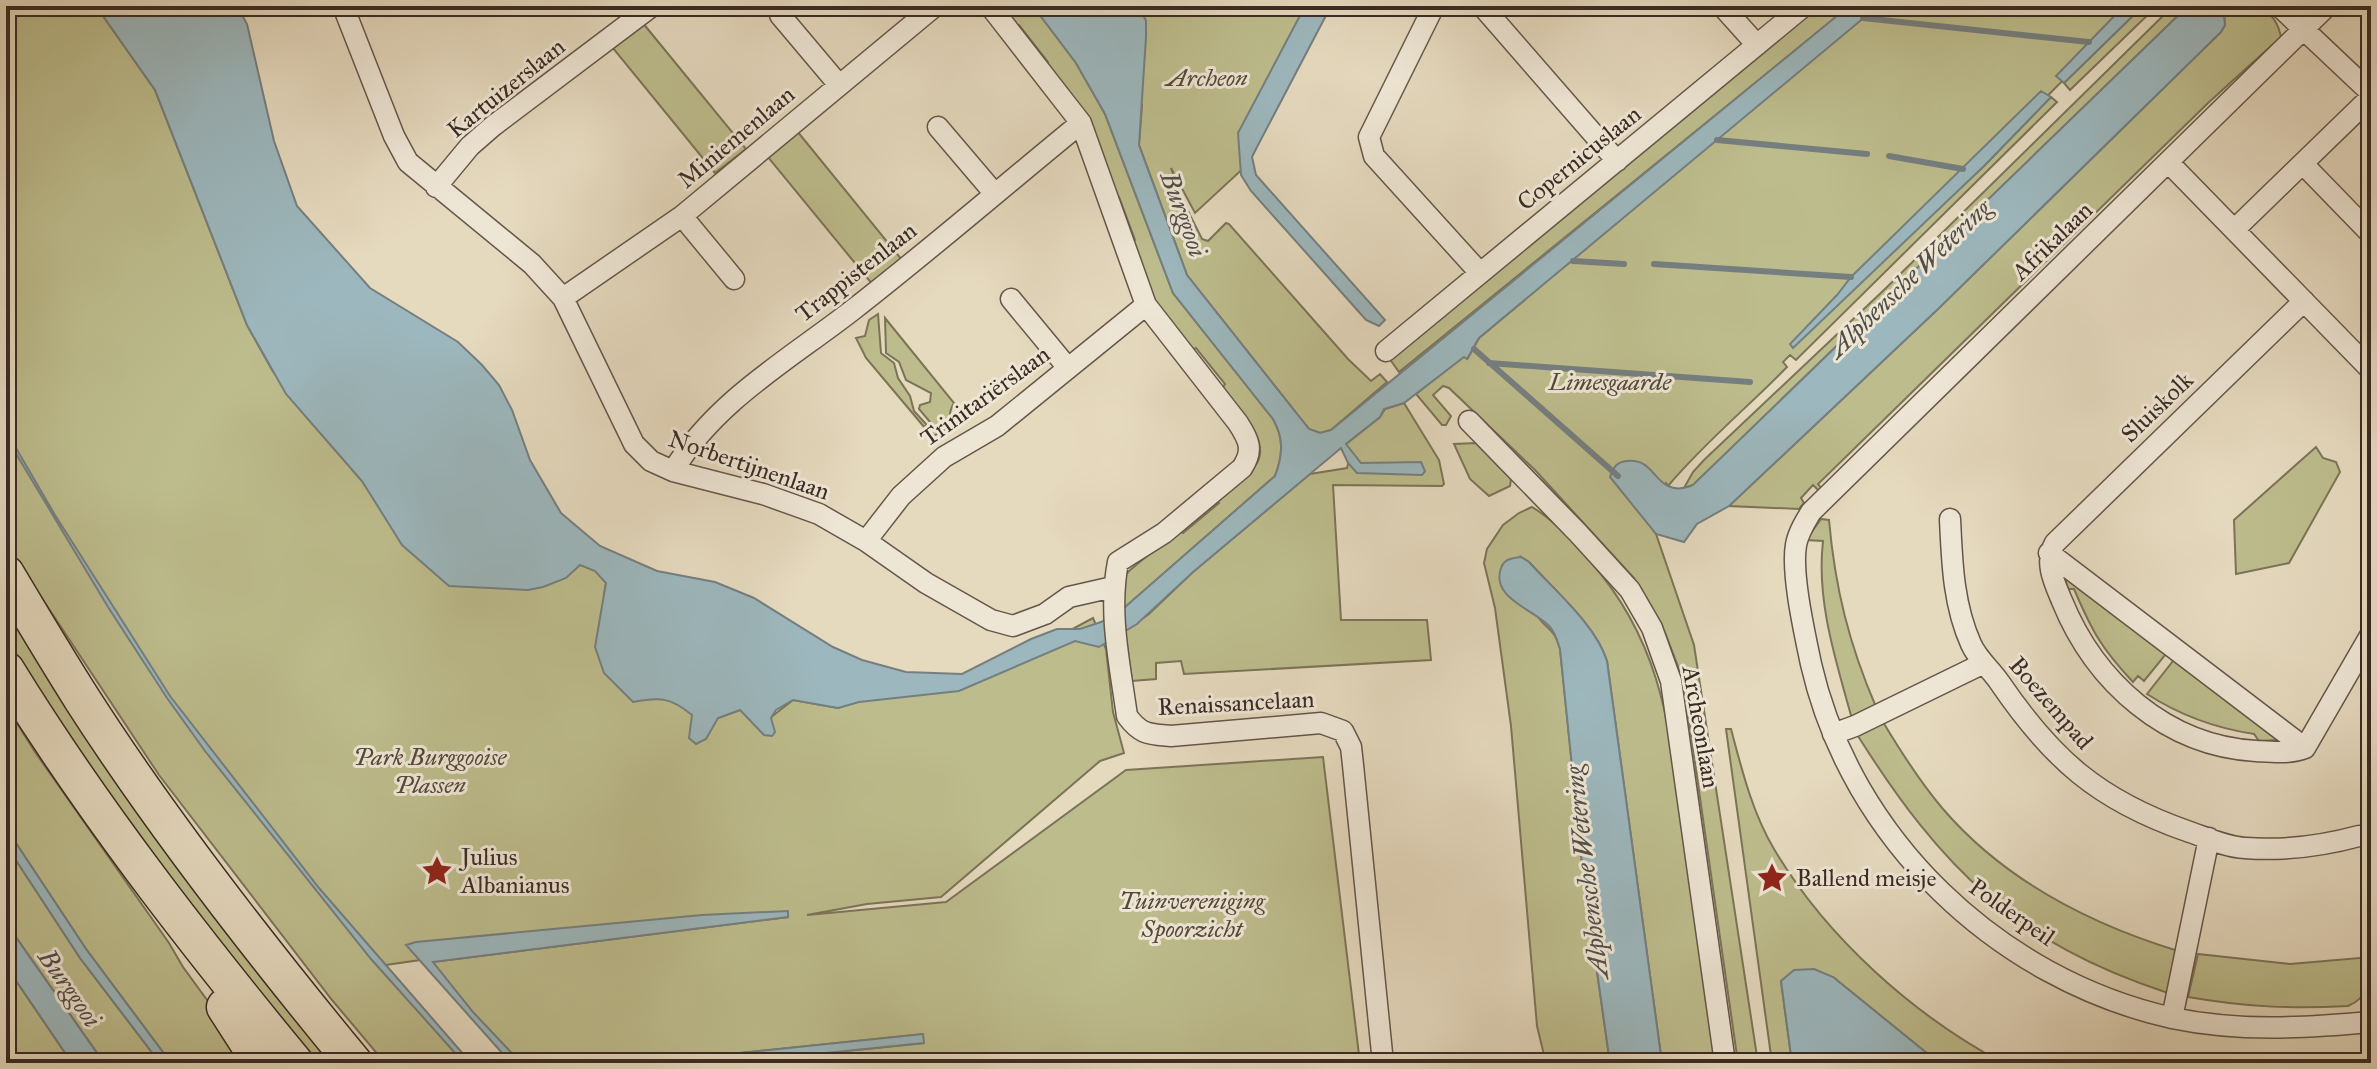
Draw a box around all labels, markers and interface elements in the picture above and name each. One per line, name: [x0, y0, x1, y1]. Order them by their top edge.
street label: Kartuizerslaan: [441, 31, 571, 145]
park label: Archeon: [1163, 63, 1248, 93]
street label: Miniemenlaan: [671, 79, 801, 195]
street label: Copernicuslaan: [1511, 99, 1647, 217]
water label: Burggooi: [1153, 166, 1214, 262]
water label: Alphensche Wetering: [1818, 190, 2000, 367]
street label: Afrikalaan: [2005, 195, 2099, 288]
street label: Trappistenlaan: [789, 215, 923, 329]
street label: Trinitariërslaan: [914, 339, 1056, 453]
street label: Sluiskolk: [2115, 365, 2200, 449]
park label: Limesgaarde: [1548, 367, 1672, 397]
street label: Norbertijnenlaan: [664, 423, 834, 507]
street label: Boezempad: [2002, 650, 2100, 756]
street label: Archeonlaan: [1675, 663, 1726, 790]
street label: Renaissancelaan: [1157, 684, 1315, 722]
park label: Park Burggooise Plassen: [354, 742, 508, 800]
water label: Alphensche Wetering: [1557, 761, 1616, 984]
place label: Julius Albanianus: [458, 842, 570, 900]
place icon: Julius Albanianus: [420, 854, 454, 888]
place icon: Ballend meisje: [1755, 861, 1789, 895]
place label: Ballend meisje: [1796, 863, 1936, 893]
street label: Polderpeil: [1963, 872, 2061, 953]
park label: Tuinvereniging Spoorzicht: [1119, 886, 1267, 944]
water label: Burggooi: [31, 942, 109, 1034]

